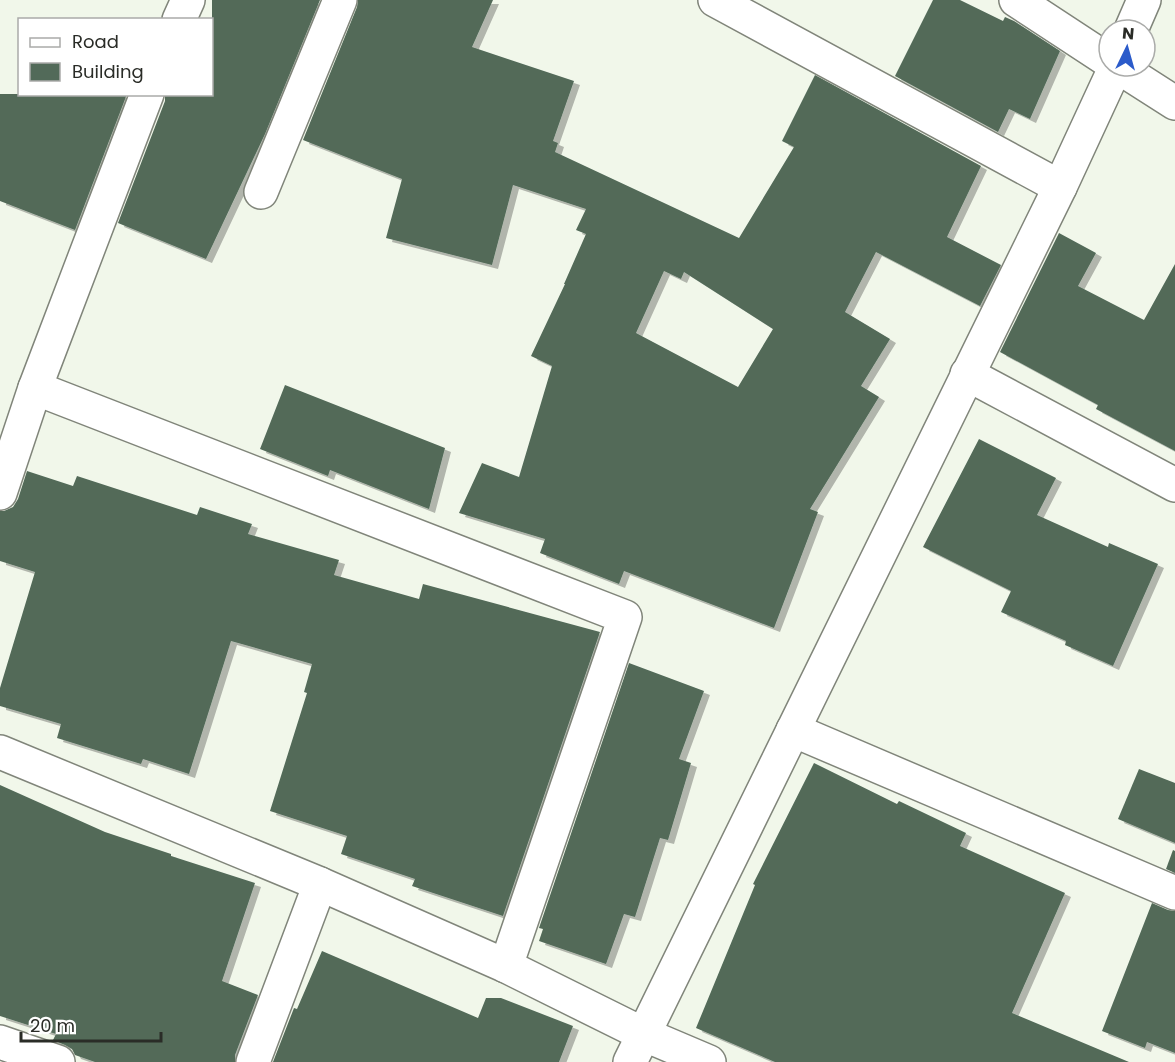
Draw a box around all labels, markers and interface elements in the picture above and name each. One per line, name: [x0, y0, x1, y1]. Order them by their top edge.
legend: [18, 18, 213, 96]
north arrow: [1097, 18, 1157, 78]
text: N: [1121, 22, 1135, 46]
text: Road: [72, 29, 119, 54]
text: Building: [72, 59, 144, 84]
scale bar: [21, 1005, 160, 1043]
text: 20 m: [30, 1013, 75, 1038]

